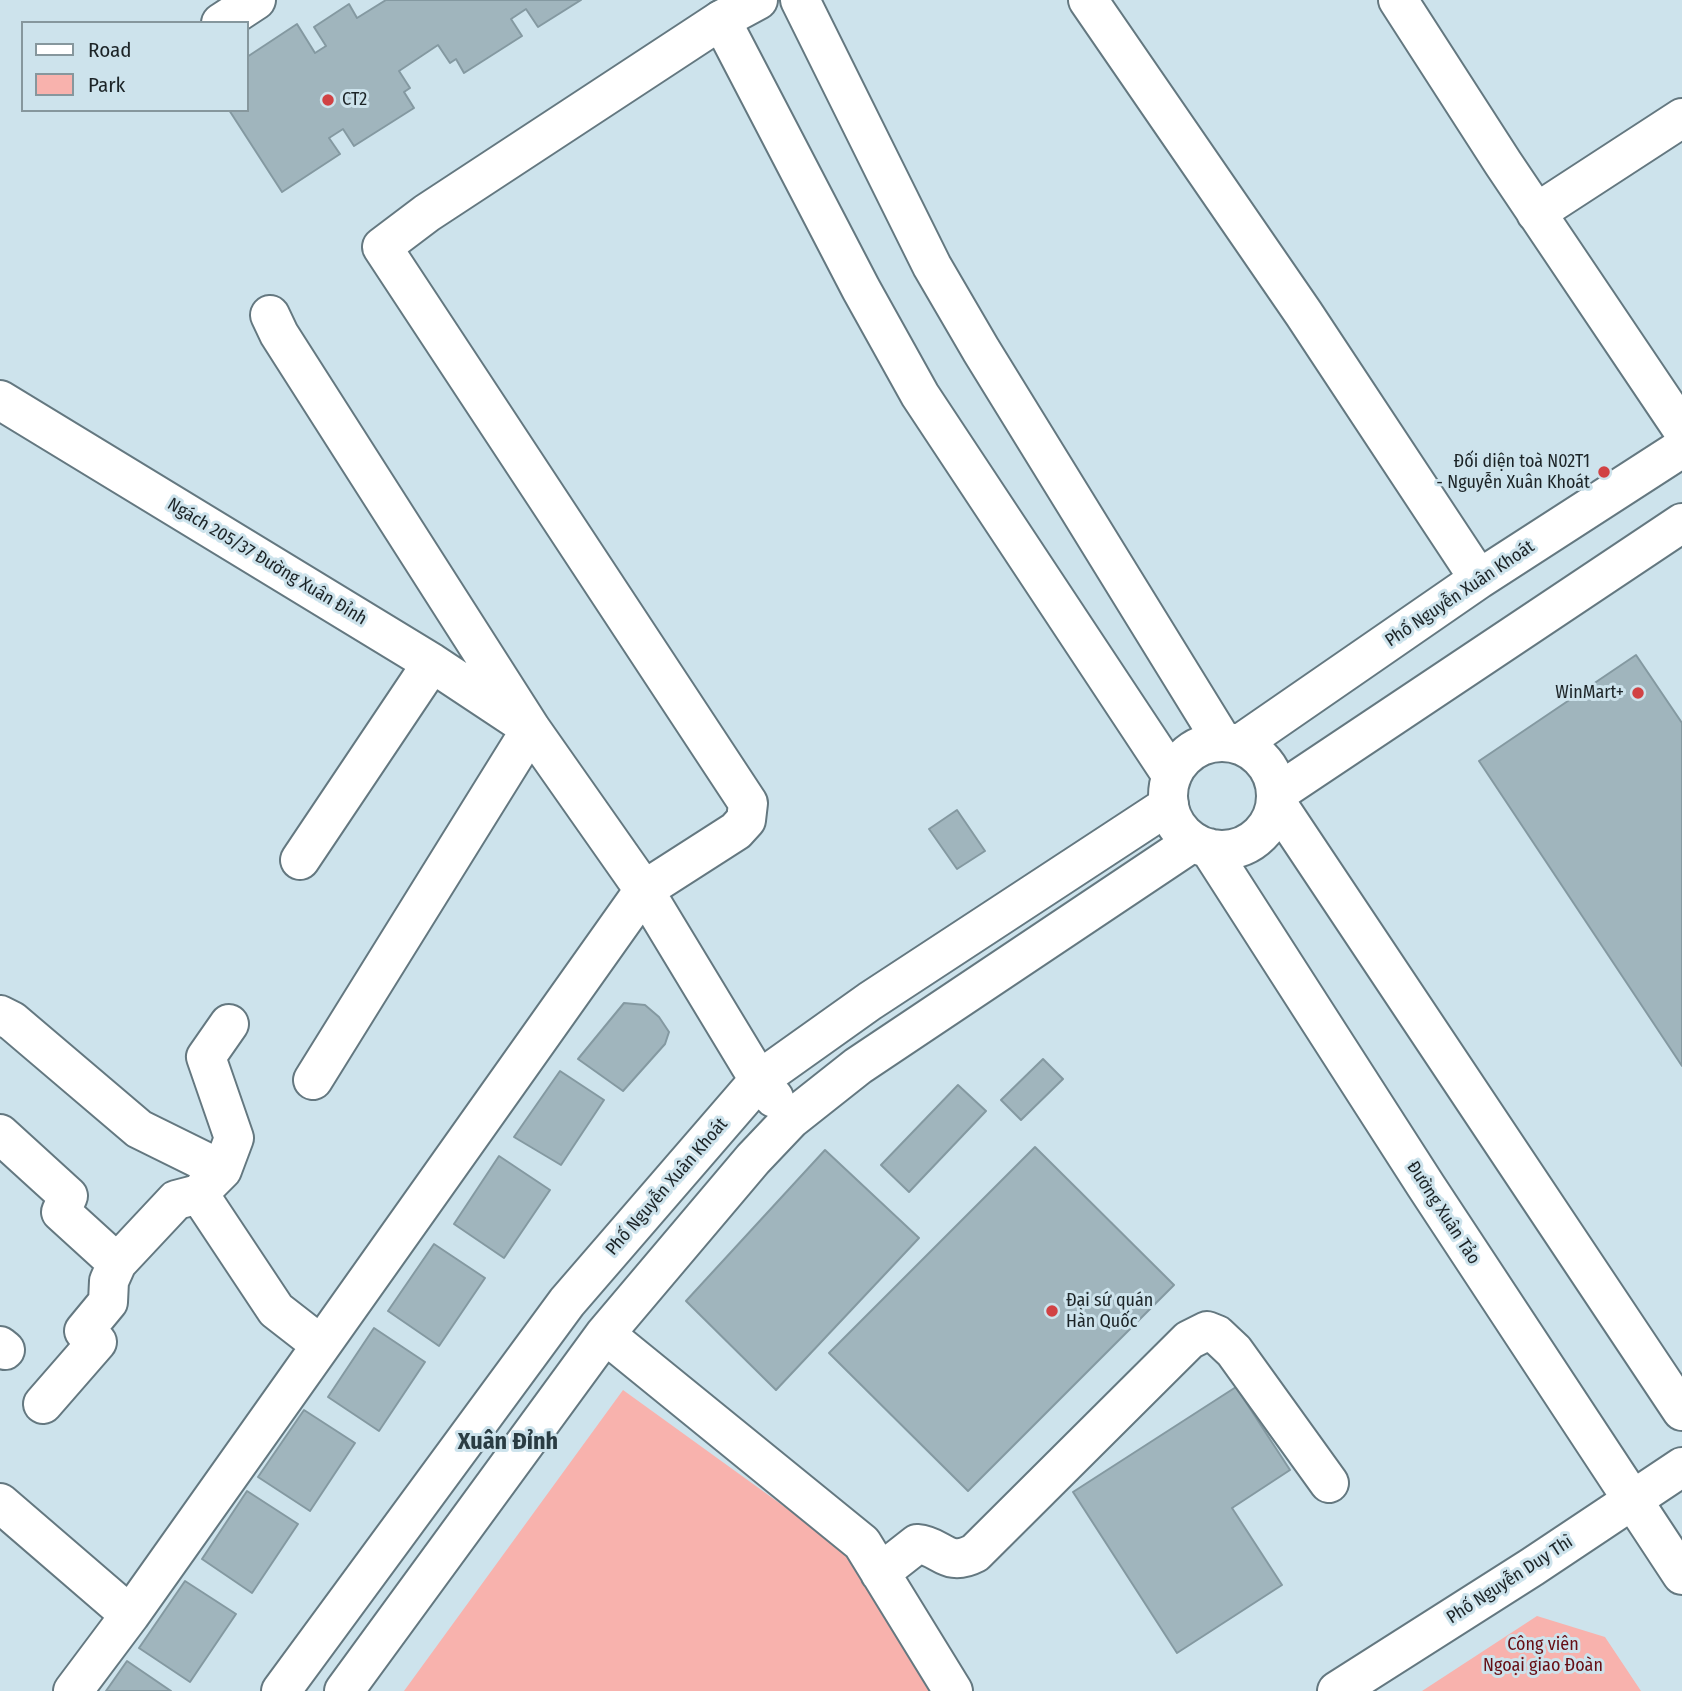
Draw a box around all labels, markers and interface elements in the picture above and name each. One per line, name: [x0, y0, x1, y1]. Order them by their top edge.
legend: [21, 21, 248, 112]
text: Road: [88, 37, 132, 63]
text: Park: [88, 72, 125, 98]
place label: CT2: [342, 89, 367, 111]
marker: CT2: [320, 92, 336, 108]
place label: Đối diện toà N02T1 - Nguyễn Xuân Khoát: [1436, 451, 1590, 494]
marker: Đối diện toà N02T1 - Nguyễn Xuân Khoát: [1596, 464, 1612, 480]
street label: Ngách 205/37 Đường Xuân Đỉnh: [163, 494, 371, 630]
street label: Phố Nguyễn Xuân Khoát: [1381, 536, 1539, 652]
place label: WinMart+: [1555, 682, 1624, 704]
marker: WinMart+: [1630, 685, 1646, 701]
street label: Phố Nguyễn Xuân Khoát: [601, 1114, 733, 1260]
street label: Đường Xuân Tảo: [1402, 1157, 1484, 1269]
place label: Đại sứ quán Hàn Quốc: [1066, 1290, 1153, 1332]
marker: Đại sứ quán Hàn Quốc: [1044, 1303, 1060, 1319]
district label: Xuân Đỉnh: [458, 1428, 558, 1456]
street label: Phố Nguyễn Duy Thì: [1443, 1531, 1577, 1629]
park label: Công viên Ngoại giao Đoàn: [1483, 1634, 1603, 1676]

